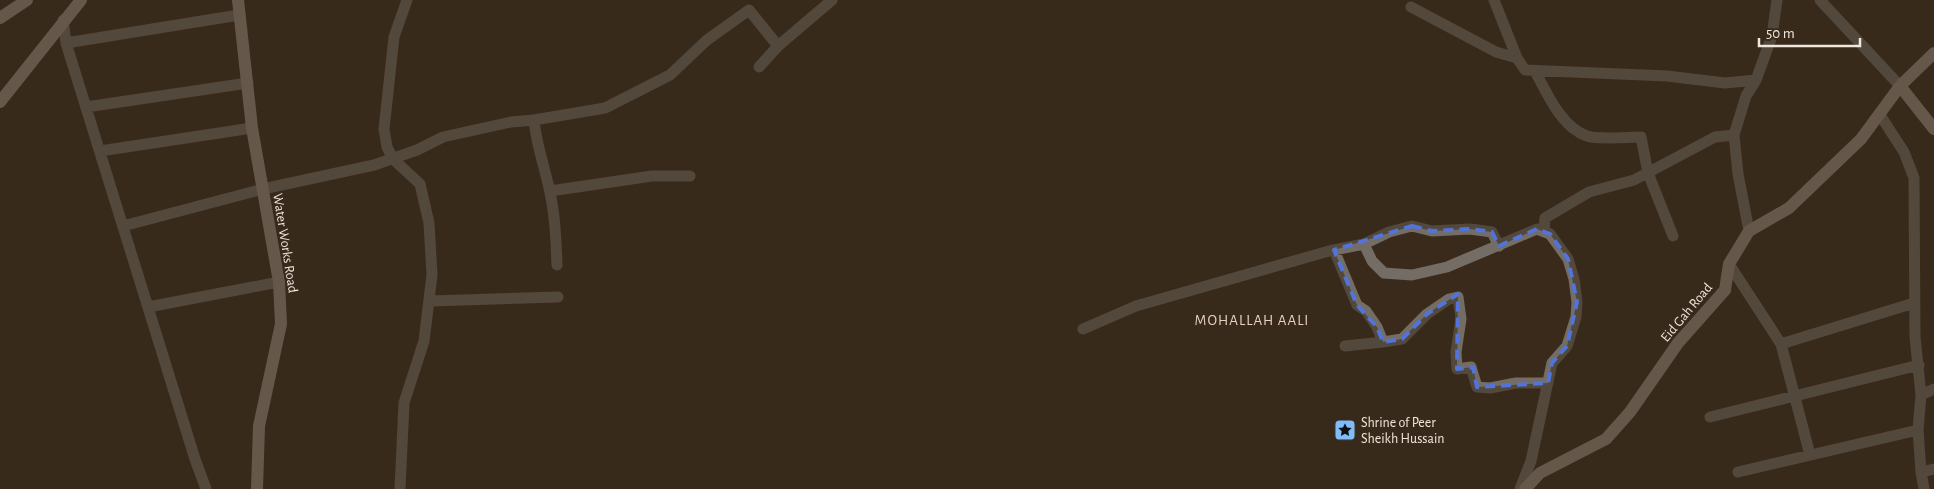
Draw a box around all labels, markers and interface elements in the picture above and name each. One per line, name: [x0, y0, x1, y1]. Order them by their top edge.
scale bar: [1759, 15, 1860, 47]
text: 50 m: [1766, 26, 1795, 41]
street label: Water Works Road: [270, 192, 300, 294]
street label: Eid Gah Road: [1658, 281, 1715, 345]
district label: MOHALLAH AALI: [1195, 313, 1309, 328]
place label: Shrine of Peer Sheikh Hussain: [1361, 416, 1445, 446]
place icon: Shrine of Peer Sheikh Hussain: [1333, 418, 1357, 442]

